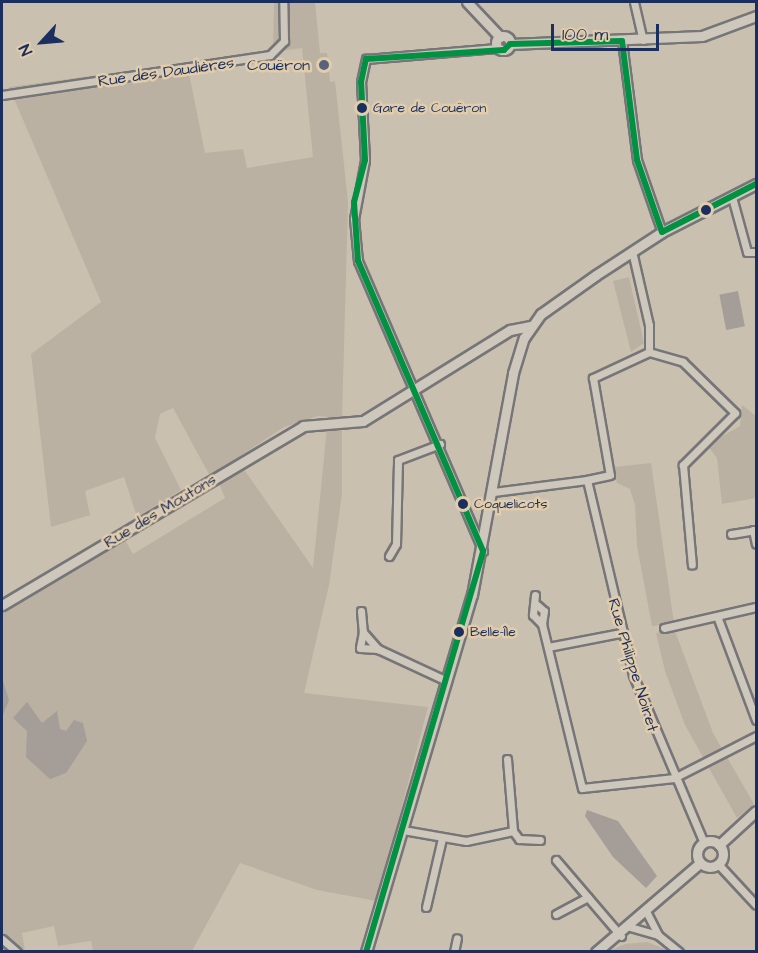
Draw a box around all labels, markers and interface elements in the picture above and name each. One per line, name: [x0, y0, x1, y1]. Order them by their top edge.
north arrow: [12, 12, 72, 72]
scale bar: [554, 12, 662, 50]
text: 100 m: [562, 22, 608, 47]
text: N: [14, 41, 38, 59]
street label: Rue des Daudières: [97, 53, 235, 91]
place label: Couëron: [247, 55, 310, 75]
marker: Couëron: [315, 56, 333, 74]
place label: Gare de Couëron: [373, 100, 486, 116]
marker: Gare de Couëron: [356, 102, 368, 114]
unlabelled marker: [700, 204, 712, 216]
street label: Rue des Moutons: [100, 470, 220, 552]
place label: Coquelicots: [474, 496, 547, 512]
marker: Coquelicots: [457, 498, 469, 510]
street label: Rue Philippe Noiret: [604, 596, 662, 734]
place label: Belle-Île: [470, 624, 516, 640]
marker: Belle-Île: [453, 626, 465, 638]

